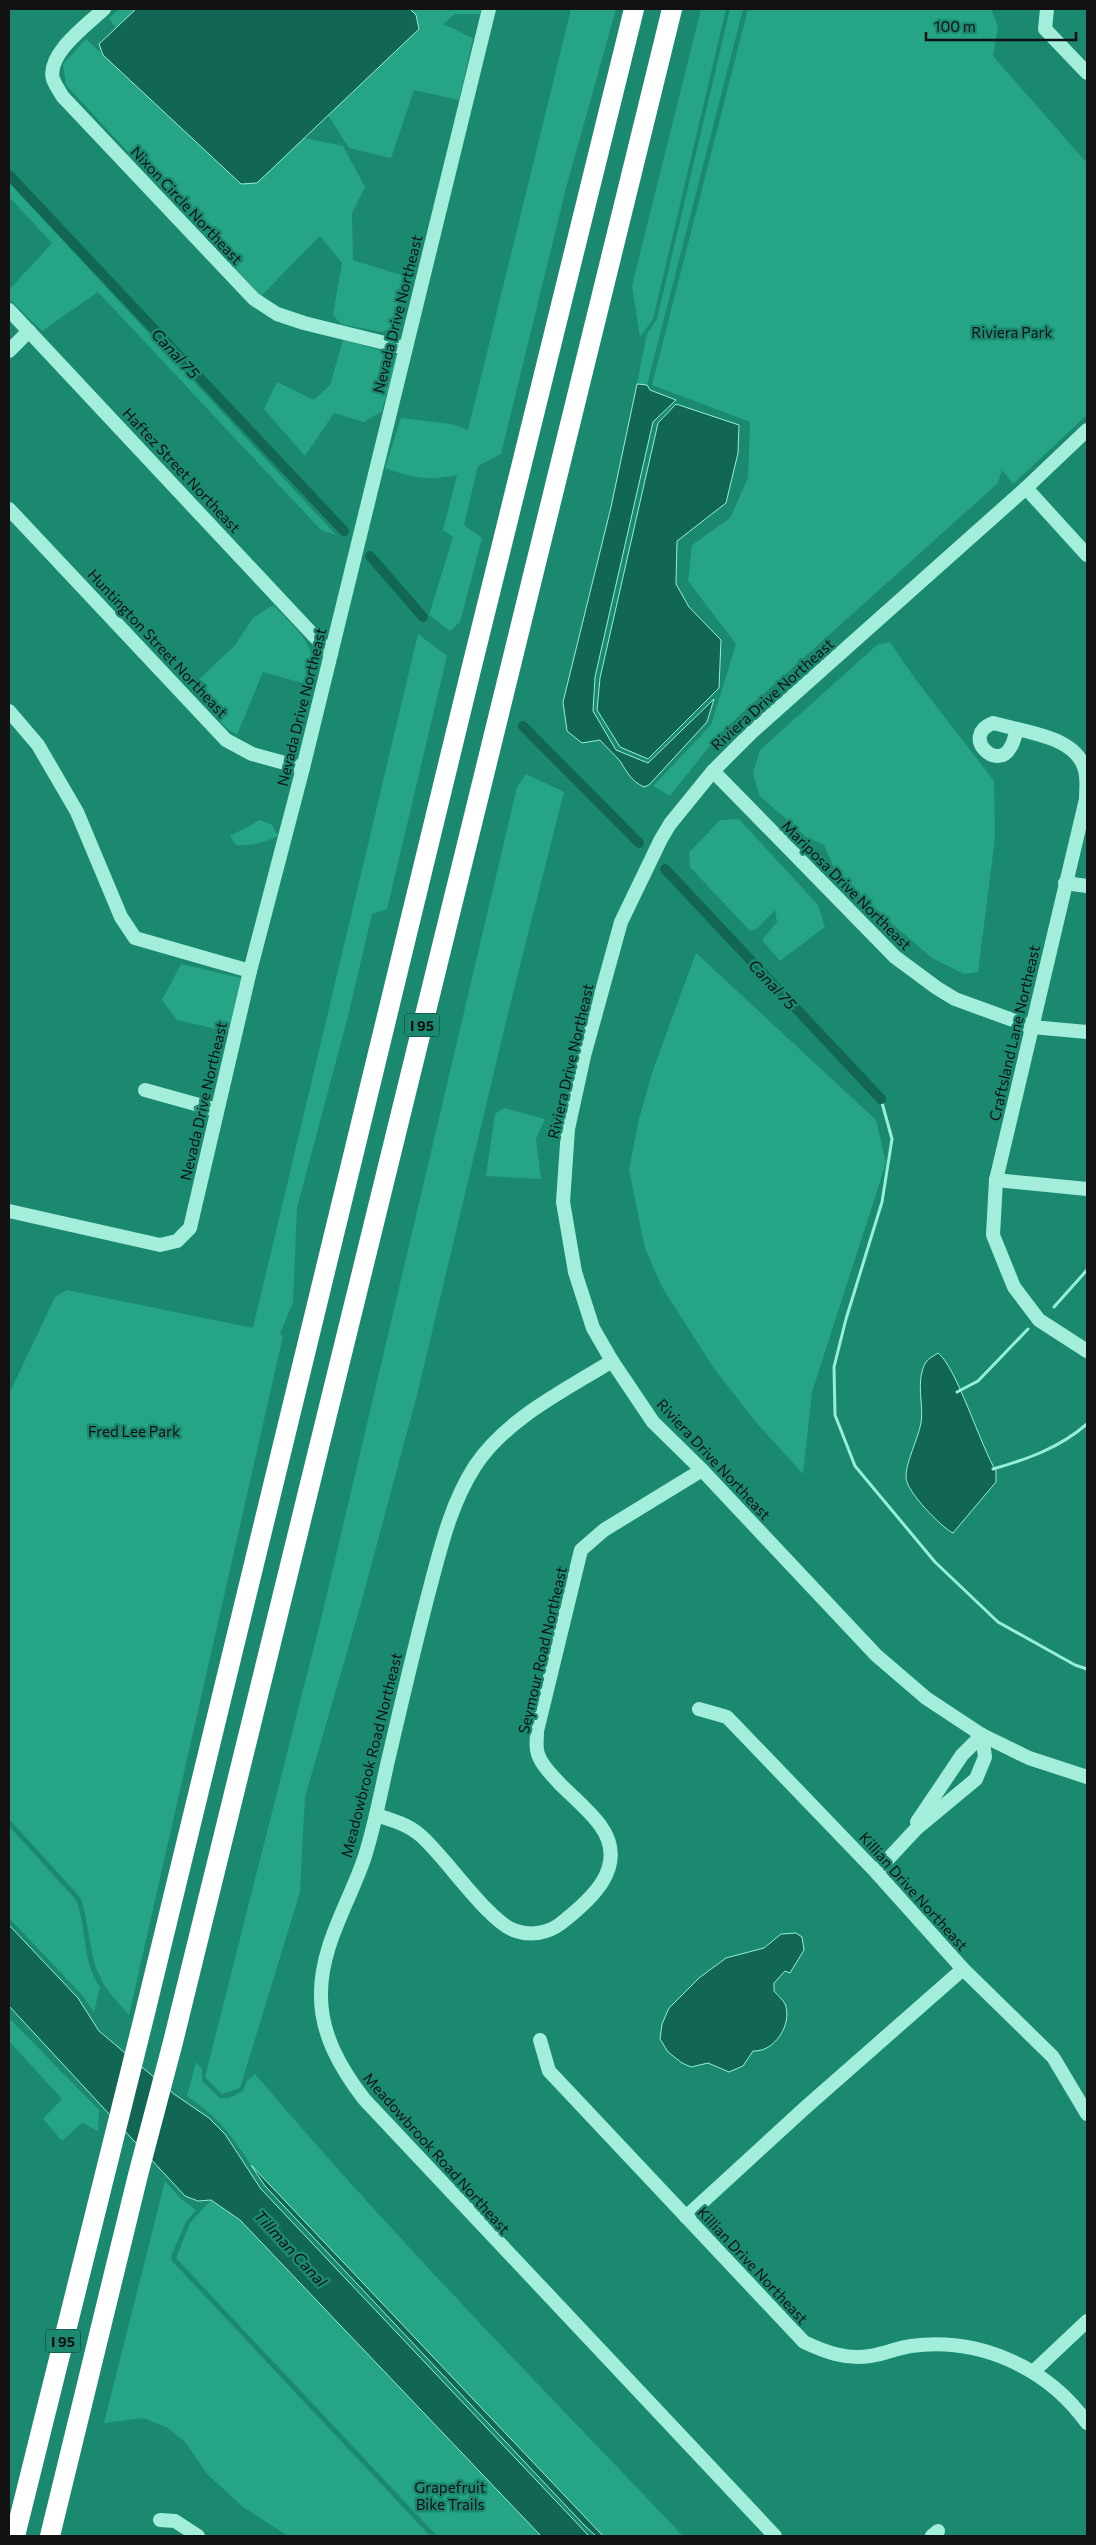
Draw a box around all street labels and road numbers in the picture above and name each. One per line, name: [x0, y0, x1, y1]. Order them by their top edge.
street label: Nixon Circle Northeast: [128, 142, 246, 268]
street label: Nevada Drive Northeast: [369, 233, 425, 395]
street label: Haftez Street Northeast: [119, 404, 245, 536]
street label: Huntington Street Northeast: [84, 565, 232, 721]
street label: Nevada Drive Northeast: [273, 626, 329, 788]
street label: Riviera Drive Northeast: [707, 634, 837, 754]
street label: Mariposa Drive Northeast: [778, 816, 916, 954]
street label: Craftsland Lane Northeast: [985, 943, 1043, 1123]
street label: Riviera Drive Northeast: [543, 982, 597, 1140]
road number: I 95: [404, 1014, 440, 1036]
street label: Nevada Drive Northeast: [176, 1020, 230, 1182]
street label: Riviera Drive Northeast: [653, 1395, 775, 1523]
street label: Seymour Road Northeast: [514, 1565, 570, 1735]
street label: Meadowbrook Road Northeast: [337, 1651, 405, 1859]
street label: Killian Drive Northeast: [856, 1828, 972, 1954]
street label: Meadowbrook Road Northeast: [360, 2069, 514, 2237]
street label: Killian Drive Northeast: [694, 2203, 812, 2327]
road number: I 95: [46, 2330, 80, 2352]

